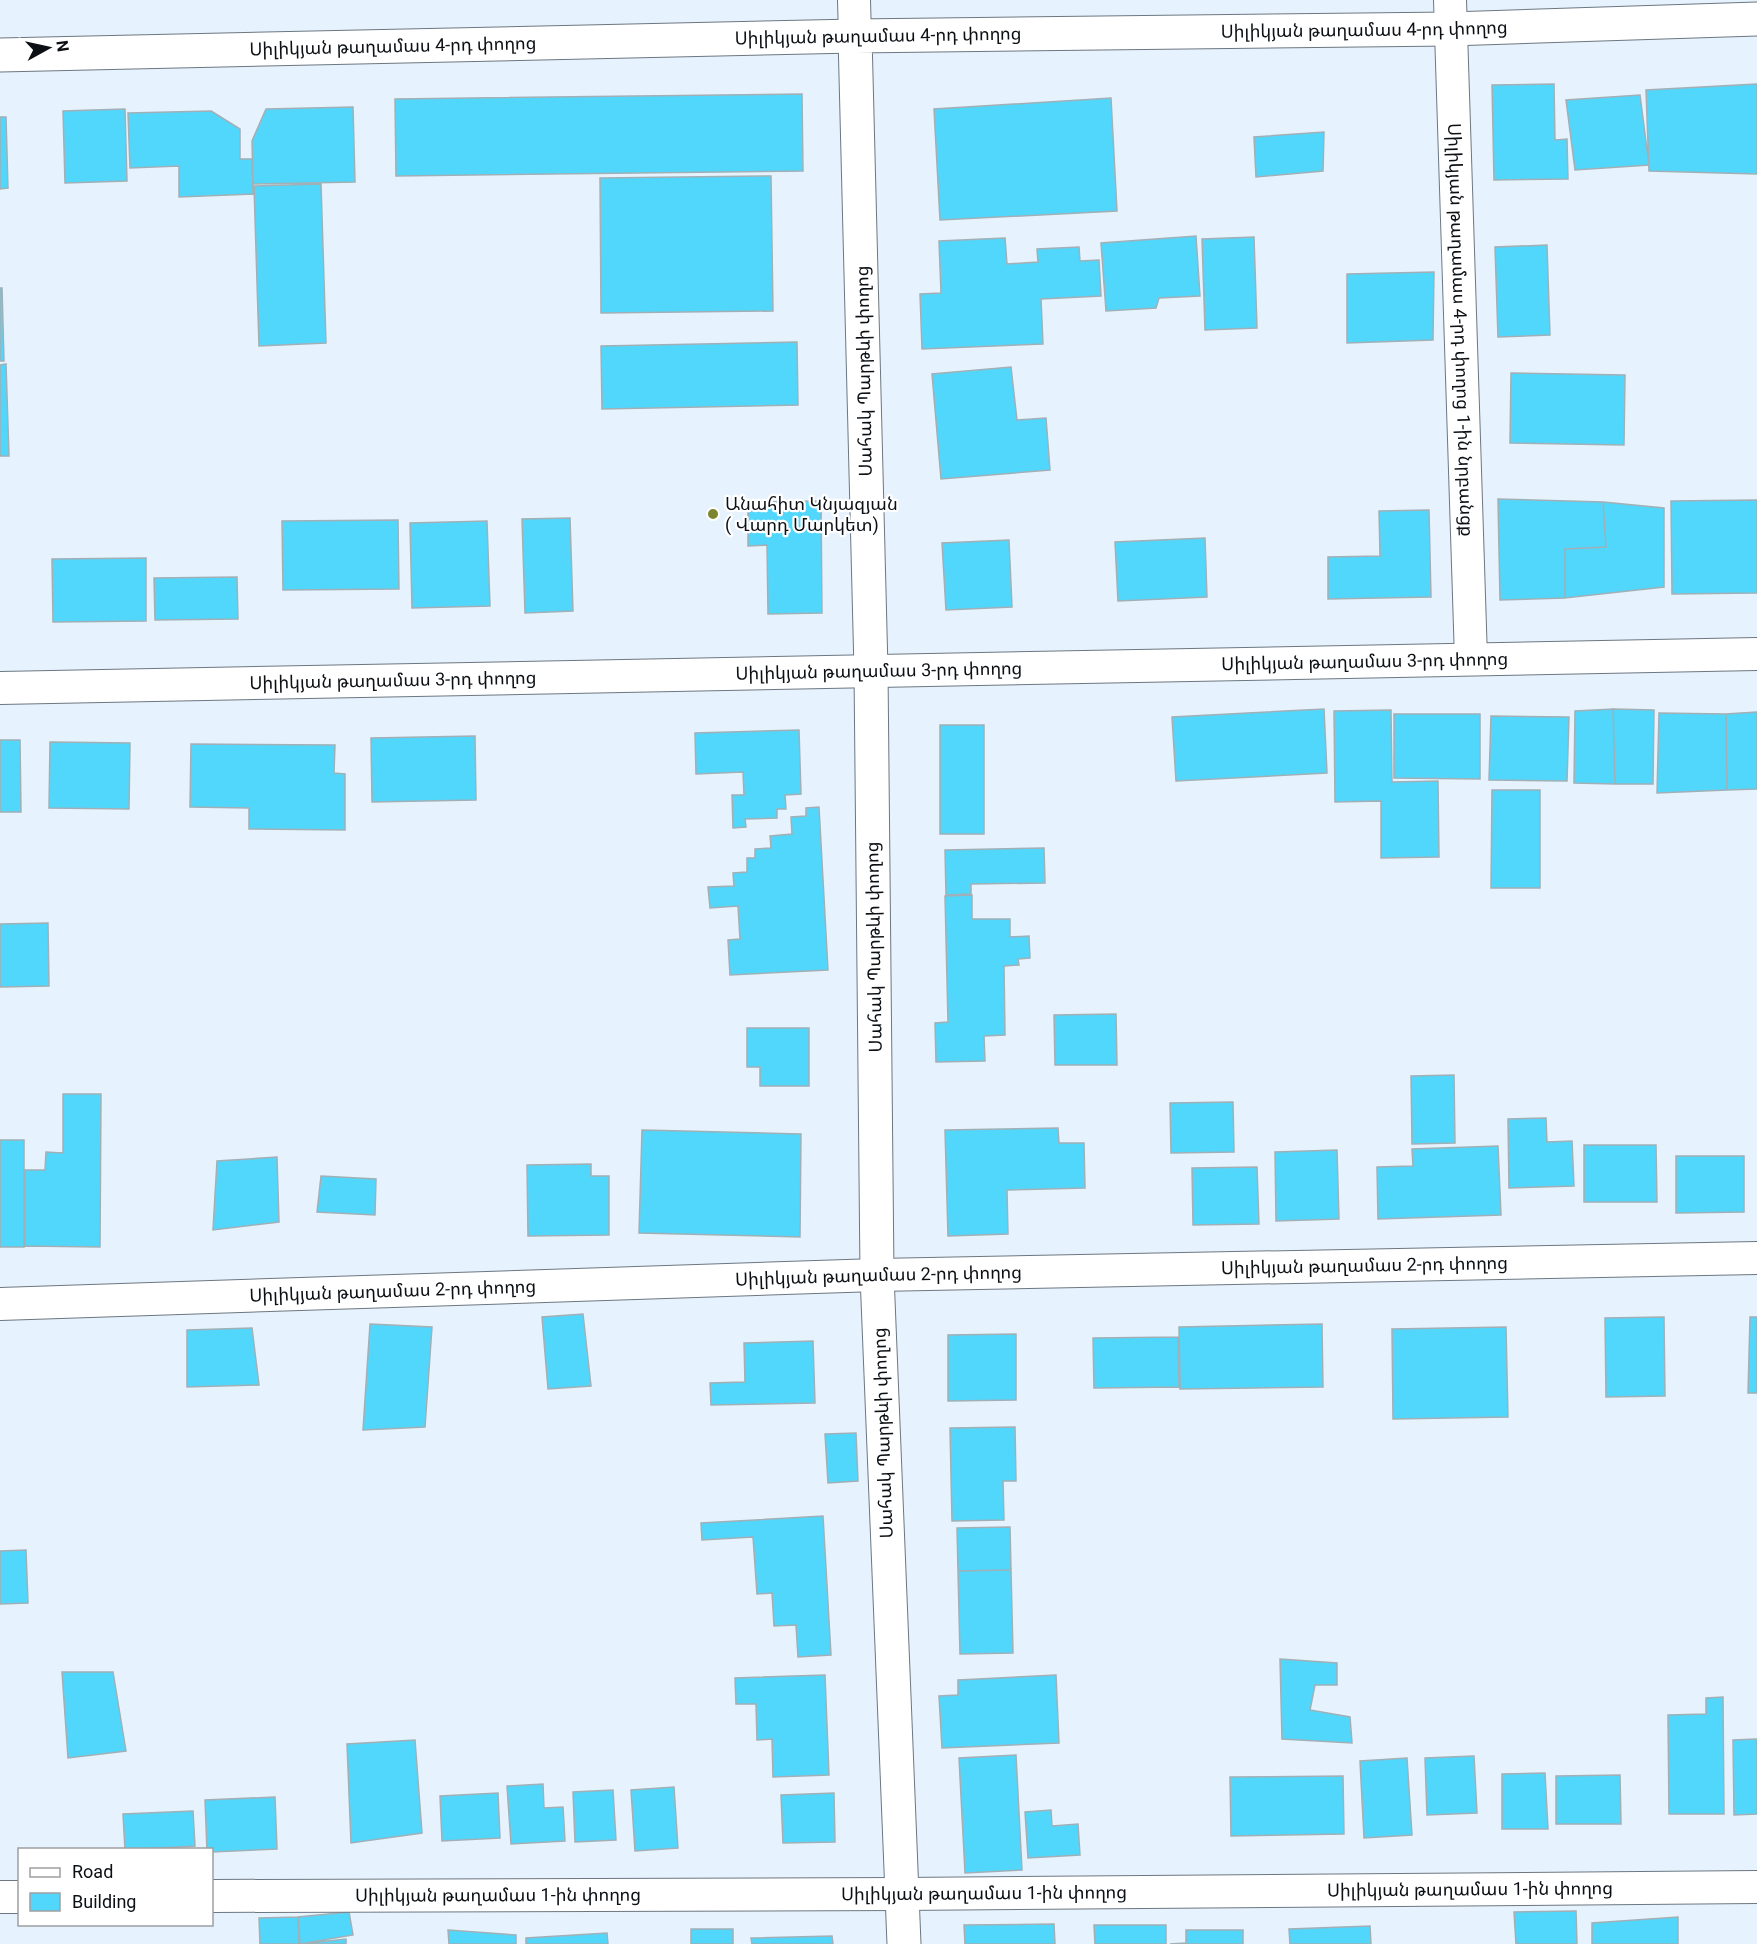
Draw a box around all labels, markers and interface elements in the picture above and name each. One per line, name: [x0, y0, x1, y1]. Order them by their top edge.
street label: Սիլիկյան թաղամաս 4-րդ փողոց: [1221, 16, 1508, 42]
north arrow: [18, 18, 78, 78]
street label: Սիլիկյան թաղամաս 4-րդ փողոց: [734, 22, 1022, 49]
street label: Սիլիկյան թաղամաս 4-րդ փողոց: [249, 32, 537, 59]
text: N: [52, 39, 73, 53]
street label: Սիլիկյան թաղամաս 4-րդ փողոց 1-ին նրբանցք: [1444, 123, 1478, 537]
street label: Սահակ Պարթևի փողոց: [851, 265, 876, 477]
place label: Անահիտ Կնյազյան ( Վարդ Մարկետ): [725, 493, 898, 536]
marker: Անահիտ Կնյազյան ( Վարդ Մարկետ): [706, 507, 720, 521]
street label: Սիլիկյան թաղամաս 3-րդ փողոց: [1221, 648, 1508, 674]
street label: Սիլիկյան թաղամաս 3-րդ փողոց: [735, 657, 1023, 684]
street label: Սիլիկյան թաղամաս 3-րդ փողոց: [249, 667, 537, 693]
street label: Սահակ Պարթևի փողոց: [861, 841, 886, 1053]
street label: Սիլիկյան թաղամաս 2-րդ փողոց: [1221, 1252, 1508, 1278]
street label: Սիլիկյան թաղամաս 2-րդ փողոց: [735, 1261, 1022, 1290]
street label: Սիլիկյան թաղամաս 2-րդ փողոց: [249, 1275, 537, 1306]
street label: Սահակ Պարթևի փողոց: [868, 1327, 897, 1539]
legend: [18, 1848, 213, 1926]
text: Road: [72, 1861, 113, 1882]
street label: Սիլիկյան թաղամաս 1-ին փողոց: [1327, 1877, 1613, 1901]
street label: Սիլիկյան թաղամաս 1-ին փողոց: [841, 1881, 1127, 1904]
street label: Սիլիկյան թաղամաս 1-ին փողոց: [355, 1884, 641, 1906]
text: Building: [72, 1891, 136, 1912]

